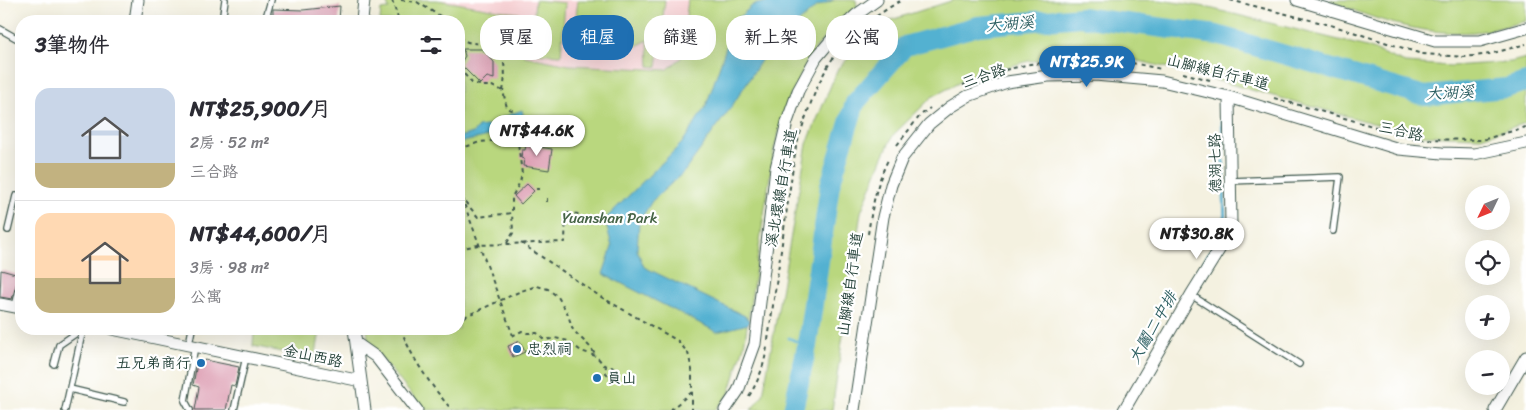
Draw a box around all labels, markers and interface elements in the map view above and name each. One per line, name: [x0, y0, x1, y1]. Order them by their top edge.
water label: 大湖溪: [985, 7, 1036, 40]
chip: 買屋: [480, 15, 552, 60]
chip: 租屋: [562, 15, 634, 60]
chip: 篩選: [644, 15, 716, 60]
chip: 新上架: [726, 15, 816, 60]
chip: 公寓: [826, 15, 898, 60]
text: 3筆物件: [35, 26, 110, 64]
icon: filters: [417, 31, 445, 59]
pin: NT$25.9K: [1035, 46, 1139, 88]
text: NT$25.9K: [1050, 47, 1124, 76]
street label: 山腳線自行車道: [1164, 47, 1272, 97]
street label: 三合路: [958, 56, 1010, 96]
water label: 大湖溪: [1425, 77, 1476, 108]
text: NT$25,900/月: [190, 90, 331, 128]
icon: home: [75, 108, 135, 168]
pin: NT$44.6K: [485, 114, 589, 157]
street label: 三合路: [1376, 114, 1426, 148]
text: NT$44.6K: [500, 116, 574, 145]
street label: 溪北環線自行車道: [758, 127, 804, 249]
text: 2房 · 52 m²: [190, 128, 270, 157]
street label: 德湖七路: [1201, 133, 1229, 193]
text: 三合路: [190, 157, 238, 186]
north arrow: [1465, 185, 1510, 230]
map controls: [1465, 185, 1510, 395]
park label: Yuanshan Park: [562, 205, 658, 231]
text: NT$44,600/月: [190, 215, 332, 253]
pin: NT$30.8K: [1145, 218, 1249, 260]
text: NT$30.8K: [1160, 219, 1234, 248]
street label: 山腳線自行車道: [830, 230, 870, 338]
icon: home: [75, 233, 135, 293]
button: locate: [1465, 240, 1510, 285]
text: 3房 · 98 m²: [190, 253, 270, 282]
text: 公寓: [190, 282, 222, 311]
water label: 大鬮二中排: [1120, 284, 1186, 369]
button: +: [1465, 295, 1510, 340]
place label: 忠烈祠: [527, 336, 572, 362]
street label: 金山西路: [281, 337, 345, 375]
marker: 忠烈祠: [511, 343, 523, 355]
place label: 五兄弟商行: [116, 350, 191, 376]
button: −: [1465, 350, 1510, 395]
marker: 五兄弟商行: [195, 357, 207, 369]
place label: 員山: [607, 365, 637, 391]
marker: 員山: [591, 372, 603, 384]

